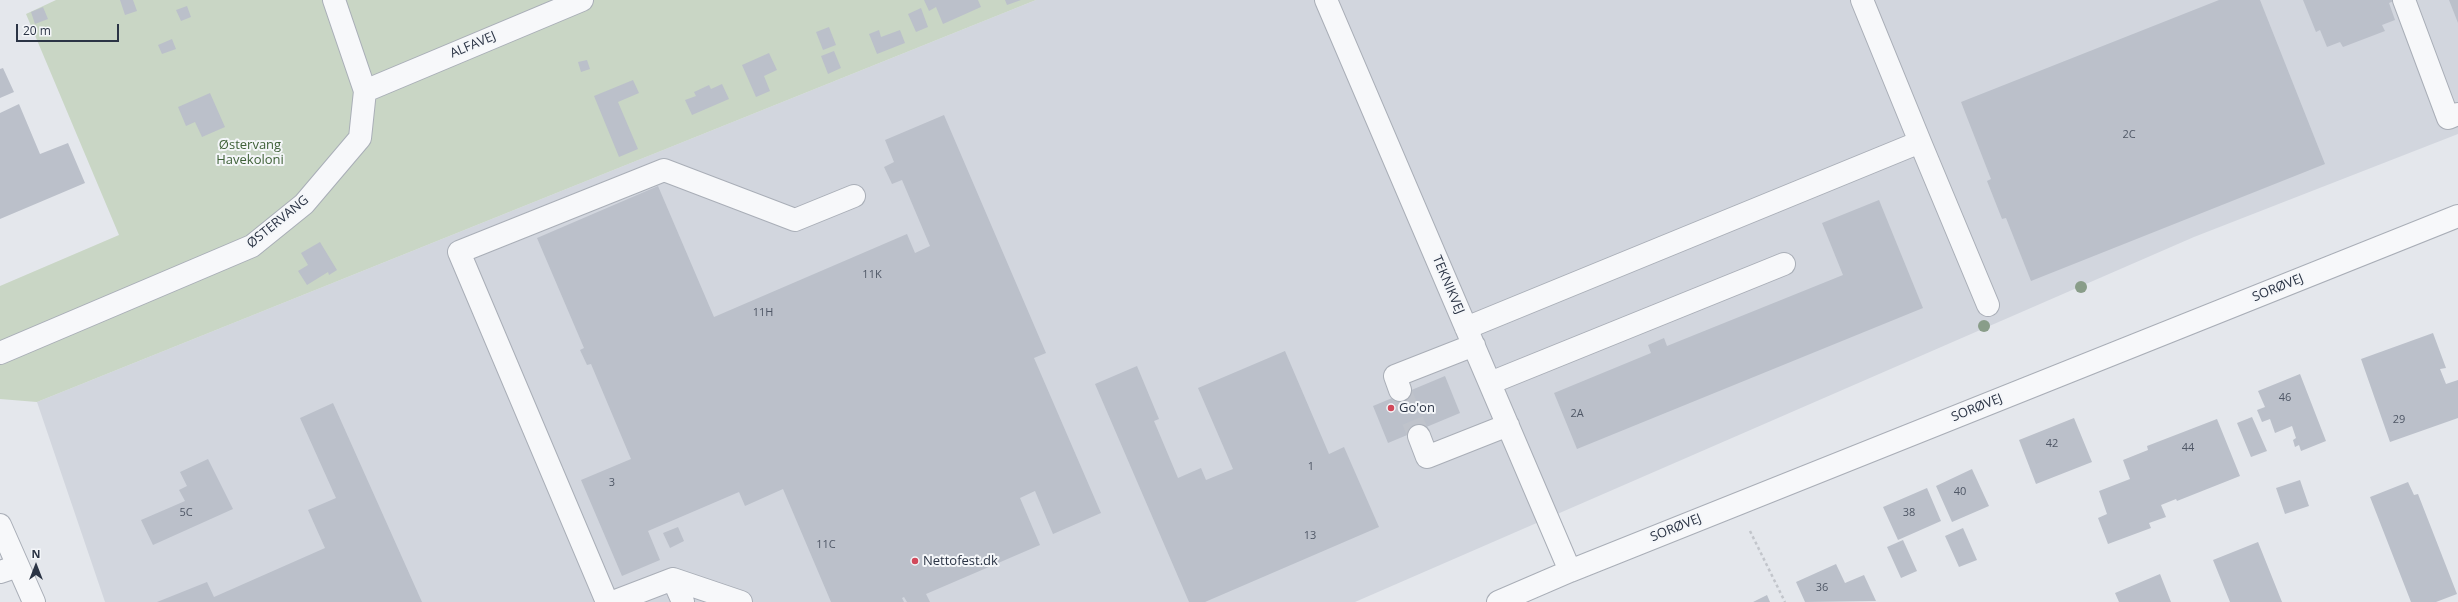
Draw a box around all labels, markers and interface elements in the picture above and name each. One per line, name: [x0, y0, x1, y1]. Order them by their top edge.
scale bar: [18, 16, 121, 42]
text: 20 m: [23, 22, 51, 39]
street label: ALFAVEJ: [448, 28, 498, 62]
house number: 2C: [2122, 128, 2136, 142]
park label: Østervang Havekoloni: [216, 137, 284, 168]
street label: ØSTERVANG: [244, 192, 312, 252]
street label: TEKNIKVEJ: [1429, 253, 1467, 317]
house number: 11K: [862, 268, 882, 282]
street label: SORØVEJ: [2250, 271, 2306, 305]
house number: 11H: [753, 306, 773, 320]
street label: SORØVEJ: [1949, 391, 2005, 425]
house number: 46: [2279, 391, 2291, 405]
place label: Go'on: [1399, 400, 1435, 416]
marker: Go'on: [1386, 403, 1396, 413]
house number: 2A: [1570, 407, 1584, 421]
house number: 29: [2393, 413, 2405, 427]
house number: 42: [2046, 437, 2058, 451]
house number: 44: [2182, 441, 2194, 455]
house number: 1: [1308, 460, 1314, 474]
house number: 3: [609, 476, 615, 490]
house number: 40: [1954, 485, 1966, 499]
house number: 5C: [179, 506, 193, 520]
house number: 38: [1903, 506, 1915, 520]
street label: SORØVEJ: [1648, 511, 1704, 545]
house number: 13: [1304, 529, 1316, 543]
house number: 11C: [816, 538, 836, 552]
north arrow: [16, 546, 56, 586]
text: N: [32, 546, 40, 561]
place label: Nettofest.dk: [923, 553, 998, 569]
marker: Nettofest.dk: [910, 556, 920, 566]
house number: 36: [1816, 581, 1828, 595]

